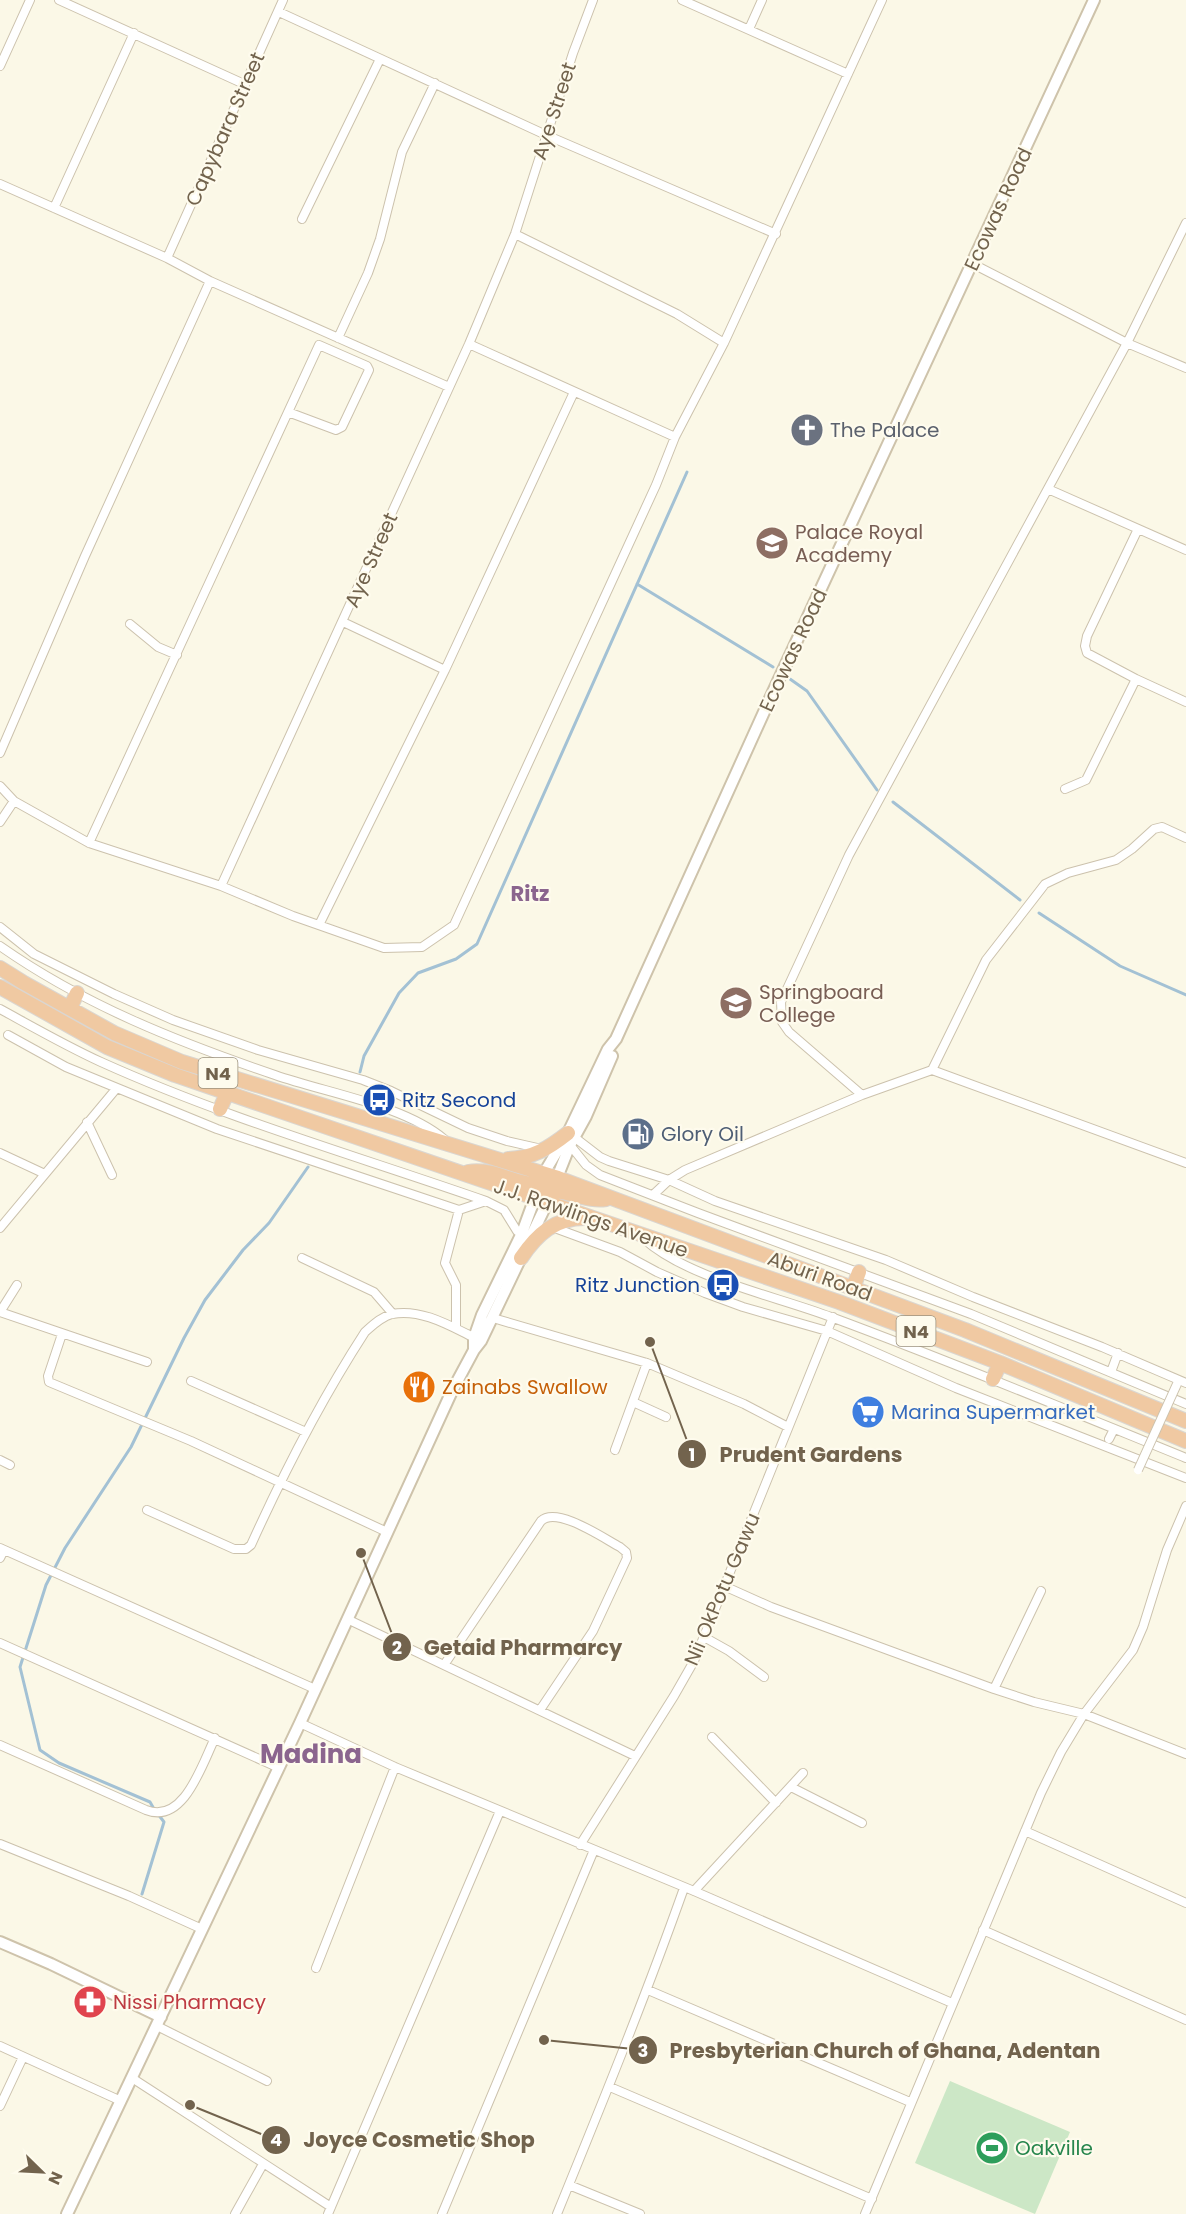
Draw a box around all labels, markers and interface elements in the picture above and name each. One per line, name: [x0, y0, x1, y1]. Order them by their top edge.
street label: Capybara Street: [179, 48, 271, 210]
street label: Aye Street: [525, 59, 583, 163]
street label: Ecowas Road: [957, 143, 1039, 275]
church icon: The Palace: [789, 412, 825, 448]
place label: The Palace: [830, 416, 939, 444]
street label: Aye Street: [338, 508, 404, 612]
place label: Palace Royal Academy: [795, 518, 923, 569]
school or university icon: Palace Royal Academy: [754, 525, 790, 561]
street label: Ecowas Road: [752, 584, 834, 716]
district label: Ritz: [511, 879, 549, 908]
place label: Springboard College: [759, 978, 884, 1029]
school or university icon: Springboard College: [718, 985, 754, 1021]
road number: N4: [198, 1058, 238, 1088]
bus stop icon: Ritz Second: [361, 1082, 397, 1118]
place label: Ritz Second: [402, 1086, 516, 1114]
fuel station icon: Glory Oil: [620, 1116, 656, 1152]
place label: Glory Oil: [661, 1120, 744, 1148]
street label: J.J. Rawlings Avenue: [490, 1172, 692, 1264]
street label: Aburi Road: [764, 1244, 876, 1308]
bus stop icon: Ritz Junction: [705, 1267, 741, 1303]
place label: Ritz Junction: [575, 1271, 700, 1299]
road number: N4: [896, 1316, 936, 1346]
restaurant icon: Zainabs Swallow: [401, 1369, 437, 1405]
place label: Zainabs Swallow: [442, 1373, 608, 1401]
supermarket icon: Marina Supermarket: [850, 1394, 886, 1430]
place label: Marina Supermarket: [891, 1398, 1095, 1426]
callout: Prudent Gardens: [677, 1435, 914, 1474]
text: Prudent Gardens: [720, 1440, 902, 1469]
text: 1: [689, 1442, 695, 1467]
street label: Nii OkPotu Gawu: [677, 1508, 767, 1670]
callout: Getaid Pharmarcy: [382, 1628, 635, 1667]
text: Getaid Pharmarcy: [424, 1633, 623, 1662]
text: 2: [392, 1635, 402, 1660]
district label: Madina: [260, 1736, 362, 1772]
pharmacy icon: Nissi Pharmacy: [72, 1984, 108, 2020]
place label: Nissi Pharmacy: [113, 1988, 266, 2016]
callout: Presbyterian Church of Ghana, Adentan: [628, 2031, 1112, 2070]
text: Presbyterian Church of Ghana, Adentan: [670, 2036, 1100, 2065]
text: 3: [638, 2038, 648, 2063]
callout: Joyce Cosmetic Shop: [261, 2120, 547, 2159]
text: Joyce Cosmetic Shop: [303, 2125, 535, 2154]
text: 4: [270, 2127, 282, 2152]
sports icon: Oakville: [974, 2130, 1010, 2166]
place label: Oakville: [1015, 2134, 1093, 2162]
north arrow: [12, 2142, 72, 2202]
text: N: [42, 2168, 68, 2188]

